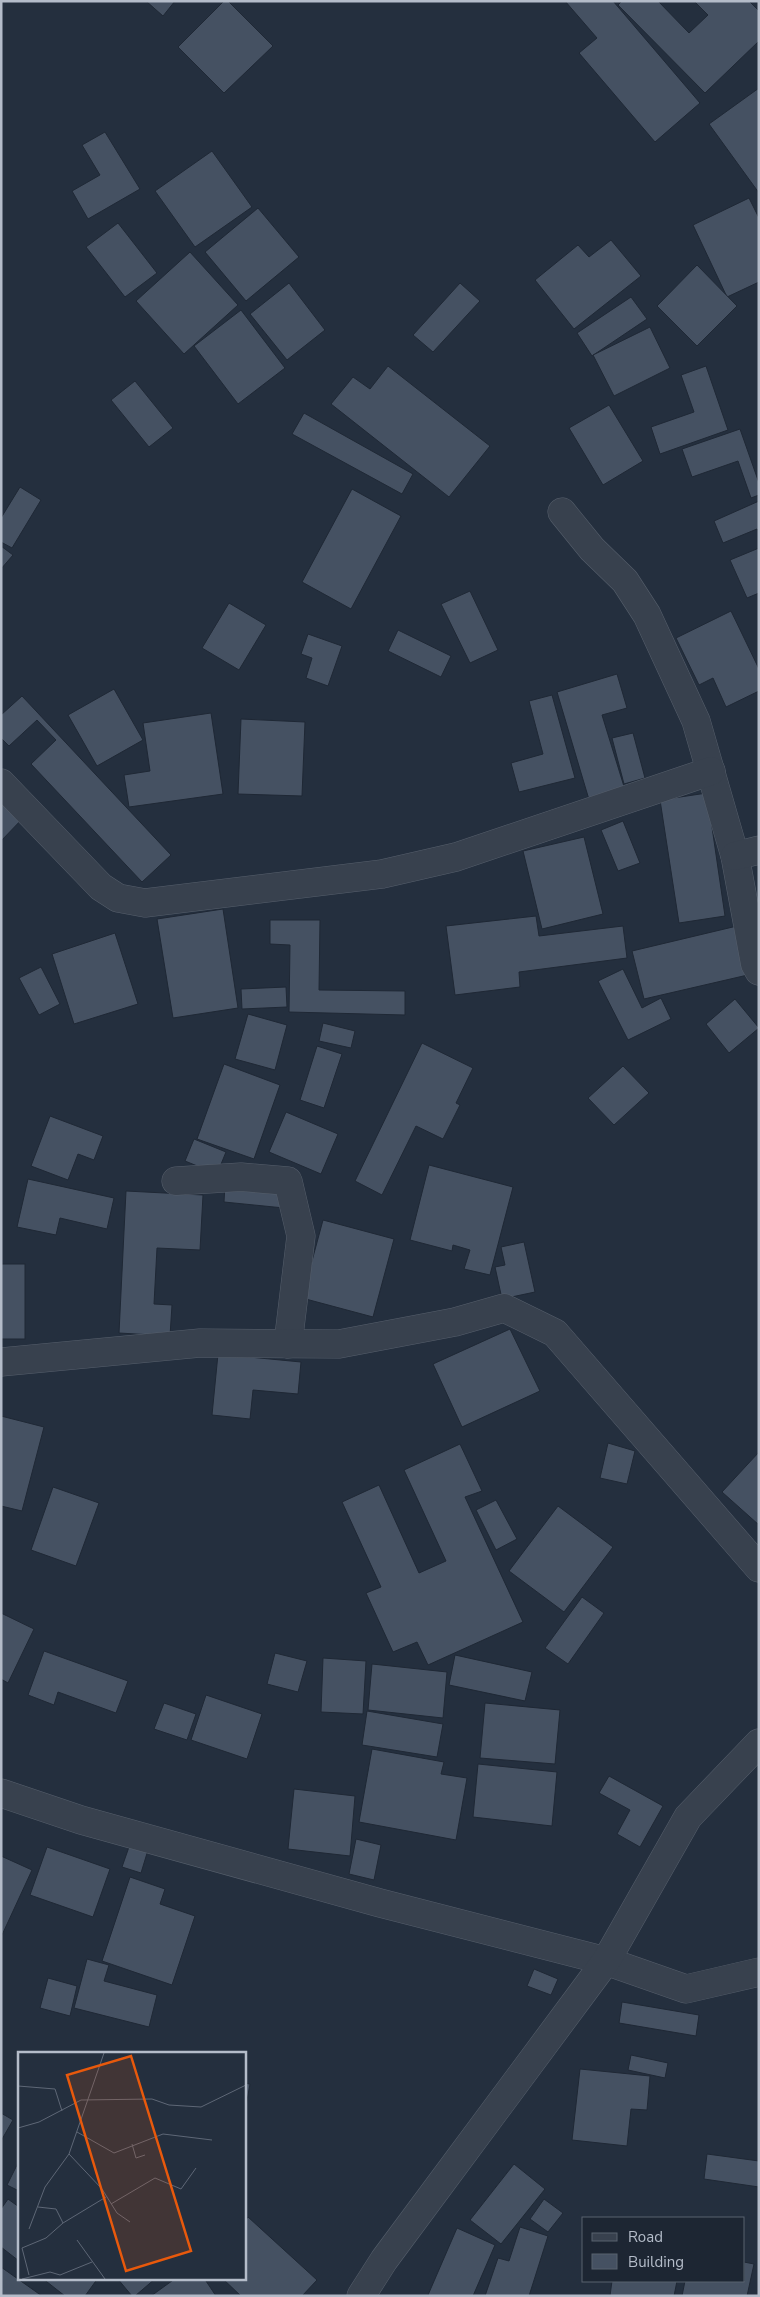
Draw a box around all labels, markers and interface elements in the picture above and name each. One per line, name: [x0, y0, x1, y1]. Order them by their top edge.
inset map: [18, 2052, 245, 2280]
legend: [582, 2217, 745, 2282]
text: Road: [628, 2227, 663, 2247]
text: Building: [628, 2252, 684, 2272]

